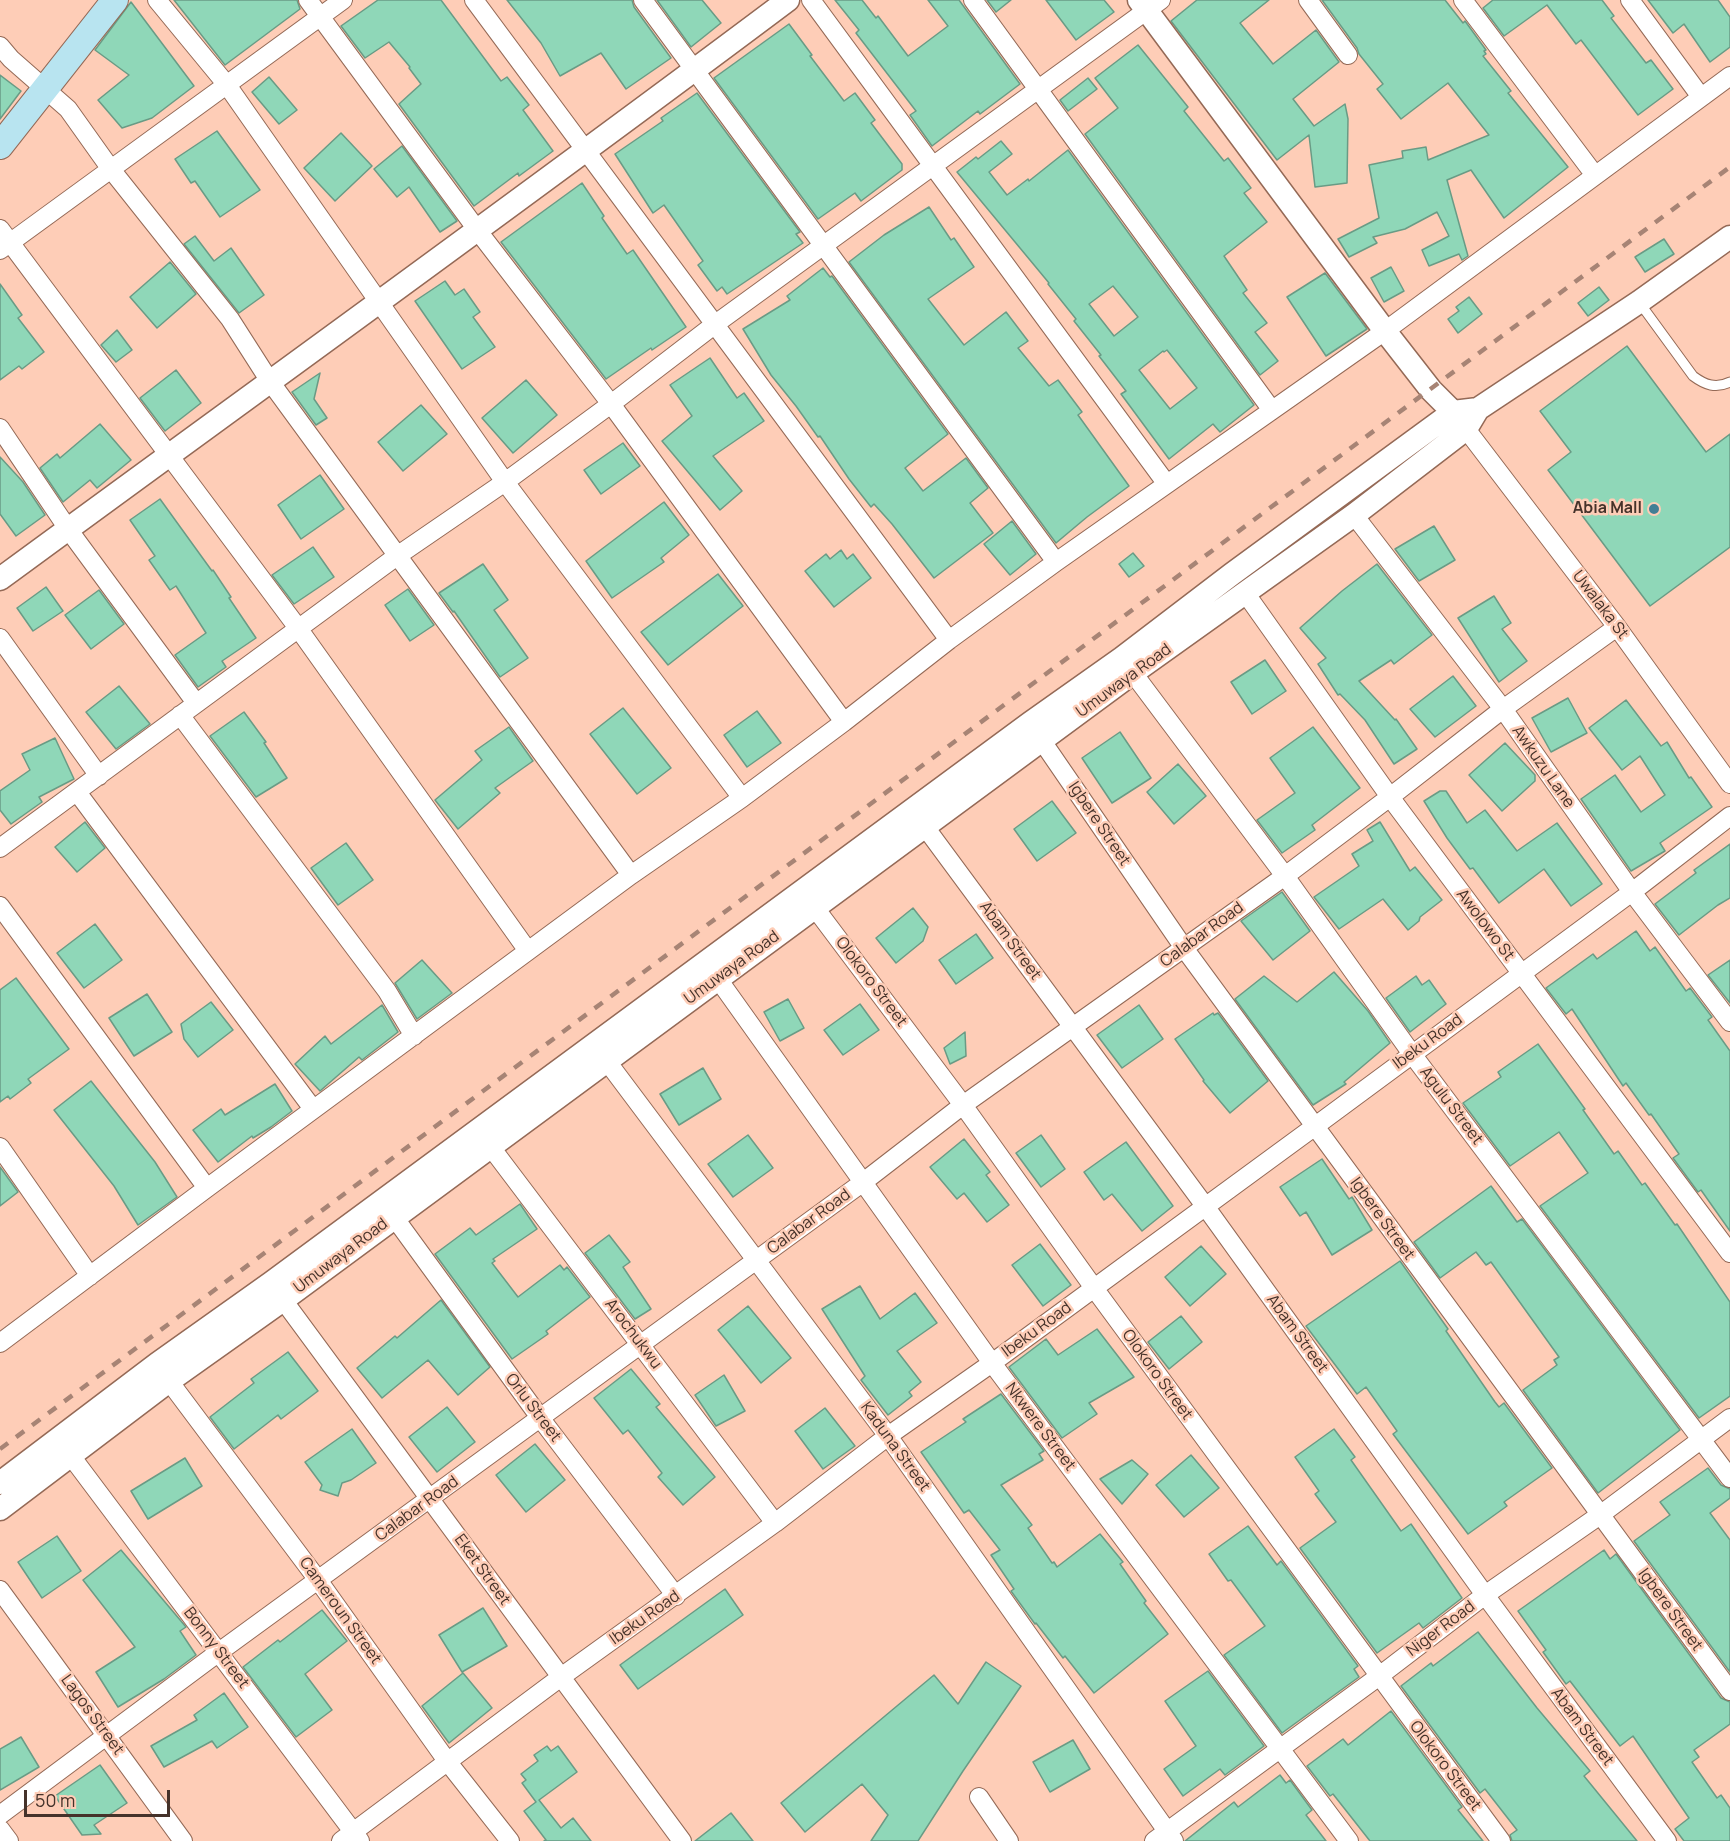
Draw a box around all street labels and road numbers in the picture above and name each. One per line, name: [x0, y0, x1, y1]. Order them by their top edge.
street label: Uwalaka St: [1568, 567, 1632, 643]
street label: Umuwaya Road: [1073, 640, 1175, 722]
street label: Awkuzu Lane: [1508, 722, 1578, 812]
street label: Igbere Street: [1064, 778, 1134, 870]
street label: Awolowo St: [1452, 885, 1518, 965]
street label: Abam Street: [975, 898, 1045, 984]
street label: Calabar Road: [1157, 898, 1247, 972]
street label: Umuwaya Road: [681, 927, 783, 1009]
street label: Olokoro Street: [831, 933, 911, 1031]
street label: Ibeku Road: [1390, 1010, 1466, 1074]
street label: Agulu Street: [1415, 1063, 1487, 1149]
street label: Igbere Street: [1346, 1174, 1418, 1264]
street label: Calabar Road: [764, 1185, 854, 1259]
street label: Umuwaya Road: [290, 1214, 392, 1298]
street label: Abam Street: [1262, 1291, 1332, 1377]
street label: Arochukwu: [600, 1295, 666, 1373]
street label: Ibeku Road: [999, 1298, 1075, 1362]
street label: Olokoro Street: [1118, 1326, 1196, 1424]
street label: Orlu Street: [501, 1370, 565, 1446]
street label: Nkwere Street: [1001, 1379, 1079, 1475]
street label: Kaduna Street: [856, 1398, 934, 1496]
street label: Calabar Road: [372, 1472, 462, 1546]
street label: Eket Street: [450, 1531, 514, 1609]
street label: Cameroun Street: [295, 1554, 385, 1668]
street label: Igbere Street: [1634, 1565, 1706, 1655]
street label: Ibeku Road: [606, 1587, 684, 1649]
street label: Niger Road: [1403, 1597, 1479, 1661]
street label: Bonny Street: [179, 1604, 253, 1692]
street label: Lagos Street: [56, 1671, 128, 1759]
street label: Abam Street: [1547, 1684, 1617, 1770]
street label: Olokoro Street: [1405, 1717, 1485, 1815]

